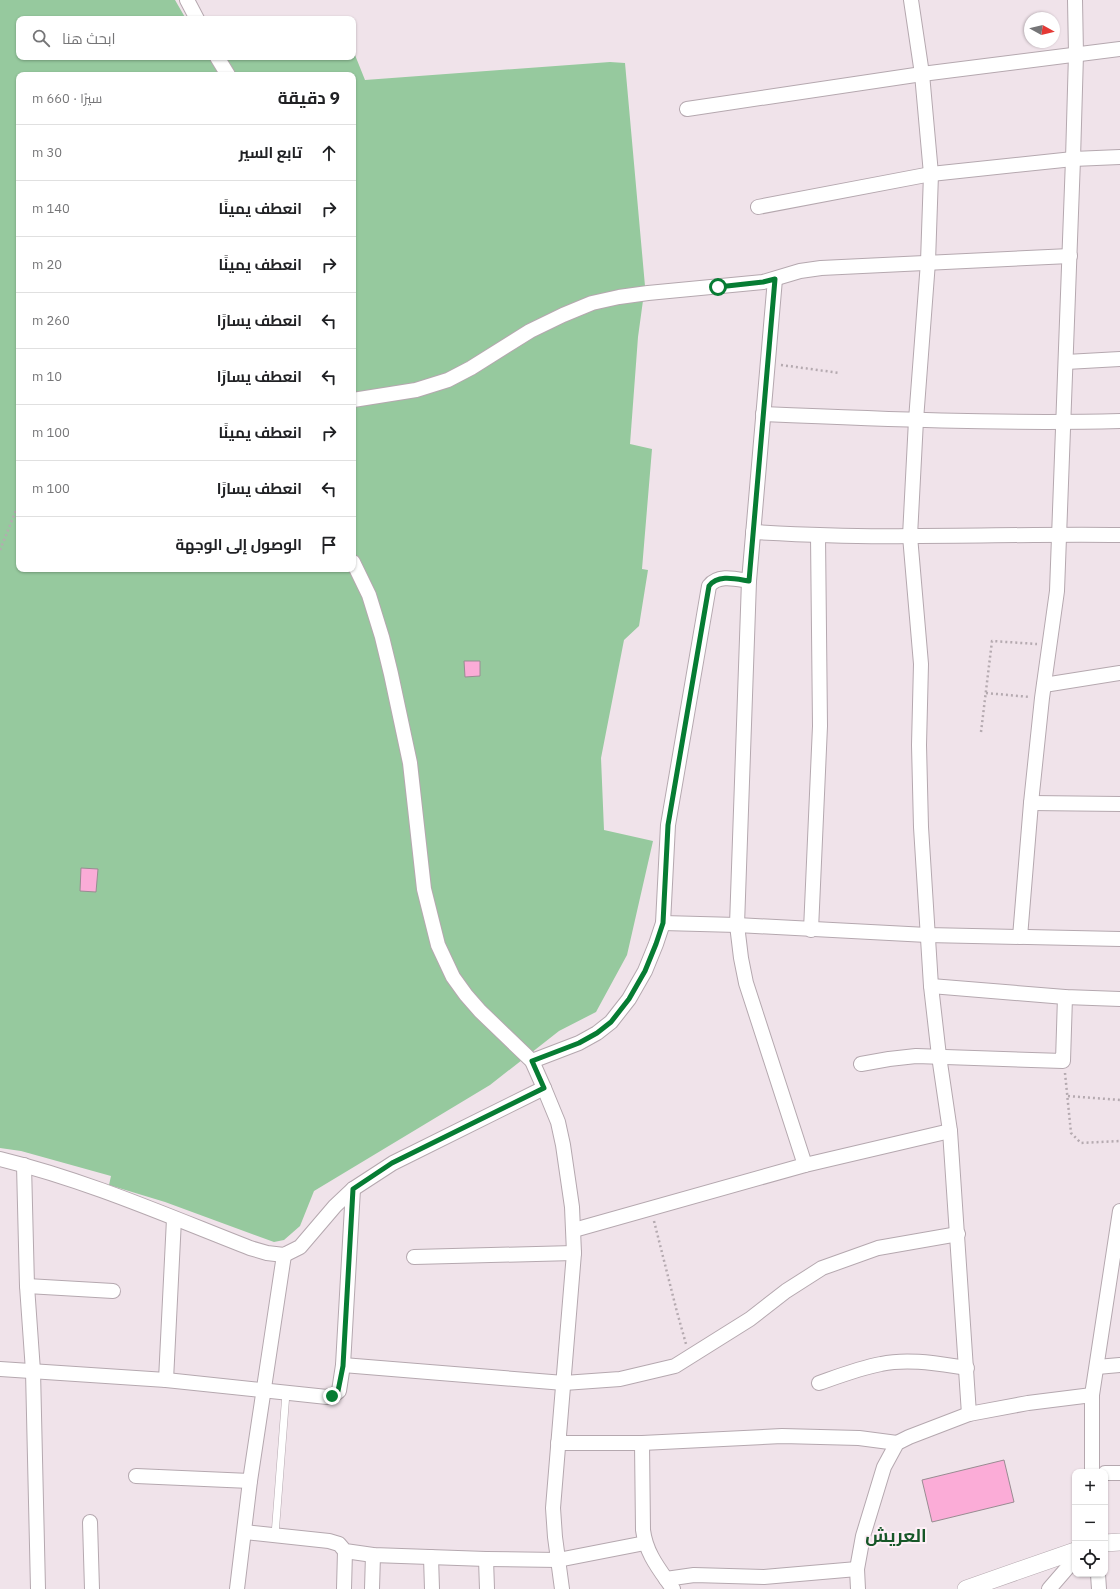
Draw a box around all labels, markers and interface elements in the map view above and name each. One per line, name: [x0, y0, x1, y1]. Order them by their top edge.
north arrow: [1024, 12, 1060, 48]
search box: [16, 16, 356, 60]
icon: search: [30, 27, 52, 49]
text: ابحث هنا: [62, 29, 116, 48]
text: 9 دقيقة: [278, 87, 340, 109]
text: سيرًا · 660 m: [32, 90, 102, 107]
icon: ahead: [318, 142, 340, 164]
text: تابع السير: [239, 143, 302, 162]
text: 30 m: [32, 144, 62, 161]
icon: right: [318, 198, 340, 220]
text: انعطف يمينًا: [218, 199, 302, 218]
text: 140 m: [32, 200, 70, 217]
icon: right: [318, 254, 340, 276]
text: انعطف يمينًا: [218, 255, 302, 274]
text: 20 m: [32, 256, 62, 273]
route start: [709, 278, 727, 296]
icon: left: [318, 310, 340, 332]
text: انعطف يسارًا: [217, 311, 302, 330]
text: 260 m: [32, 312, 70, 329]
icon: left: [318, 366, 340, 388]
text: انعطف يسارًا: [217, 367, 302, 386]
text: 10 m: [32, 368, 62, 385]
icon: right: [318, 422, 340, 444]
text: انعطف يمينًا: [218, 423, 302, 442]
text: 100 m: [32, 424, 70, 441]
icon: left: [318, 478, 340, 500]
text: انعطف يسارًا: [217, 479, 302, 498]
text: 100 m: [32, 480, 70, 497]
icon: arrive: [318, 534, 340, 556]
text: الوصول إلى الوجهة: [175, 535, 302, 554]
route end: [323, 1387, 341, 1405]
map controls: [1072, 1469, 1108, 1577]
button: +: [1072, 1469, 1108, 1505]
button: −: [1072, 1505, 1108, 1541]
district label: العريش: [865, 1524, 927, 1547]
button: locate: [1072, 1541, 1108, 1577]

